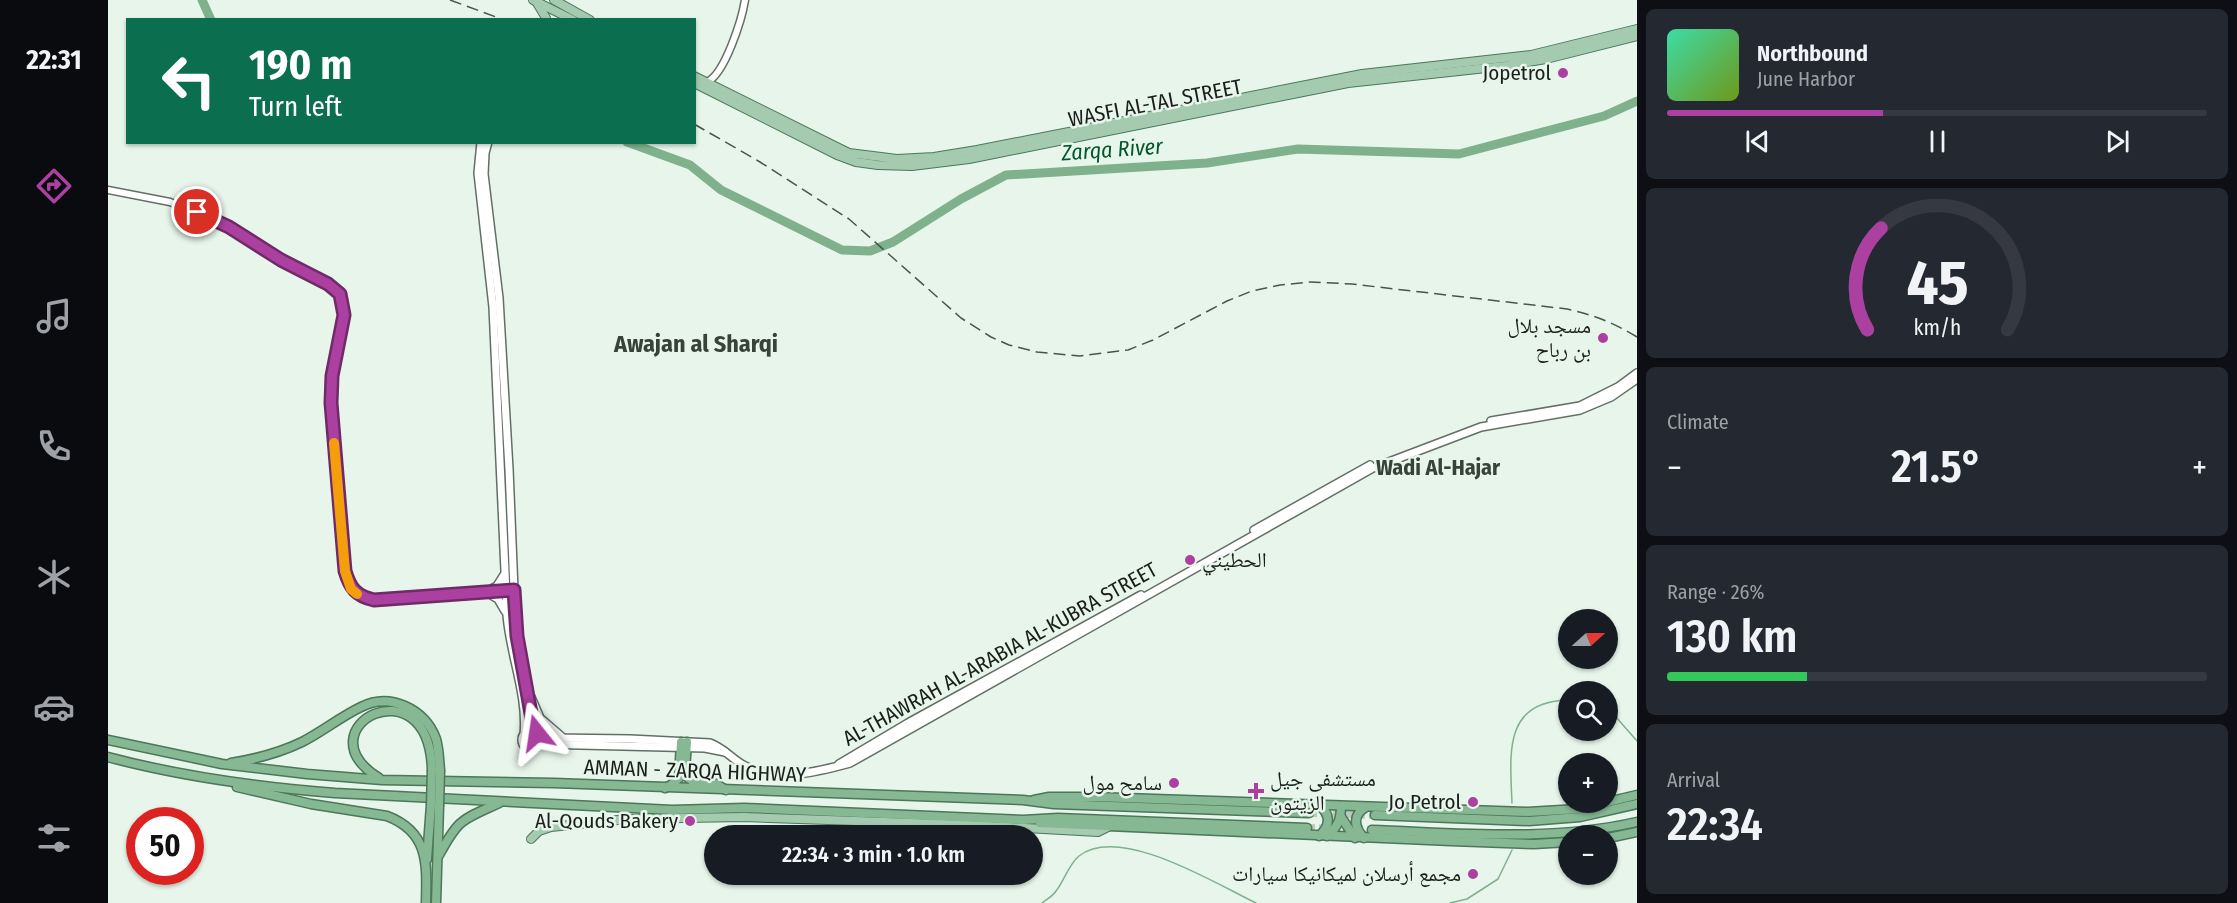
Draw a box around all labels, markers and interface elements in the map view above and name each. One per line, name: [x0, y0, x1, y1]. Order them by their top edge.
text: 190 m: [249, 40, 352, 90]
text: Northbound: [1757, 40, 1868, 67]
icon: left: [150, 42, 228, 120]
text: 22:31: [26, 44, 82, 76]
place label: Jopetrol: [1482, 60, 1551, 86]
marker: Jopetrol: [1556, 66, 1570, 80]
text: June Harbor: [1757, 67, 1855, 91]
street label: WASFI AL-TAL STREET: [1066, 73, 1244, 133]
text: Turn left: [249, 91, 342, 123]
icon: previous: [1741, 125, 1774, 158]
icon: pause: [1921, 125, 1954, 158]
icon: next: [2101, 125, 2134, 158]
water label: Zarqa River: [1060, 132, 1165, 167]
icon: directions: [33, 165, 75, 207]
pin: [171, 186, 222, 237]
icon: arrive: [180, 195, 213, 228]
text: 45: [1906, 246, 1968, 321]
icon: music: [33, 295, 75, 337]
place label: مسجد بلال بن رباح: [1508, 313, 1591, 363]
text: km/h: [1913, 315, 1961, 341]
district label: Awajan al Sharqi: [613, 330, 778, 358]
marker: مسجد بلال بن رباح: [1596, 331, 1610, 345]
text: Climate: [1667, 410, 1729, 434]
icon: phone: [33, 425, 75, 467]
text: 21.5°: [1891, 440, 1983, 494]
text: −: [1667, 448, 1682, 488]
text: +: [2192, 448, 2207, 488]
district label: Wadi Al-Hajar: [1376, 454, 1501, 481]
place label: الحطيني: [1202, 547, 1267, 576]
marker: الحطيني: [1183, 553, 1197, 567]
icon: climate: [33, 556, 75, 598]
street label: AL-THAWRAH AL-ARABIA AL-KUBRA STREET: [838, 556, 1162, 752]
text: Range · 26%: [1667, 580, 1764, 604]
north arrow: [1558, 609, 1618, 669]
map controls: [1558, 609, 1618, 885]
text: 130 km: [1667, 610, 1798, 664]
button: search: [1558, 681, 1618, 741]
icon: car: [33, 686, 75, 728]
position arrow: [505, 701, 569, 765]
button: +: [1558, 753, 1618, 813]
street label: AMMAN - ZARQA HIGHWAY: [583, 754, 807, 788]
place label: مستشفى جيل الزيتون: [1270, 766, 1376, 816]
text: Arrival: [1667, 768, 1720, 792]
place label: سامح مول: [1082, 770, 1162, 796]
marker: سامح مول: [1167, 776, 1181, 790]
marker: مستشفى جيل الزيتون: [1247, 782, 1265, 800]
place label: Jo Petrol: [1388, 789, 1461, 815]
marker: Jo Petrol: [1466, 795, 1480, 809]
text: 22:34: [1667, 798, 1763, 852]
speed limit sign: 50: [126, 807, 204, 885]
place label: Al-Qouds Bakery: [535, 808, 679, 834]
marker: Al-Qouds Bakery: [683, 814, 697, 828]
icon: filters: [33, 817, 75, 859]
button: −: [1558, 825, 1618, 885]
text: 22:34 · 3 min · 1.0 km: [782, 841, 965, 868]
place label: مجمع أرسلان لميكانيكا سيارات: [1232, 861, 1461, 887]
marker: مجمع أرسلان لميكانيكا سيارات: [1466, 867, 1480, 881]

